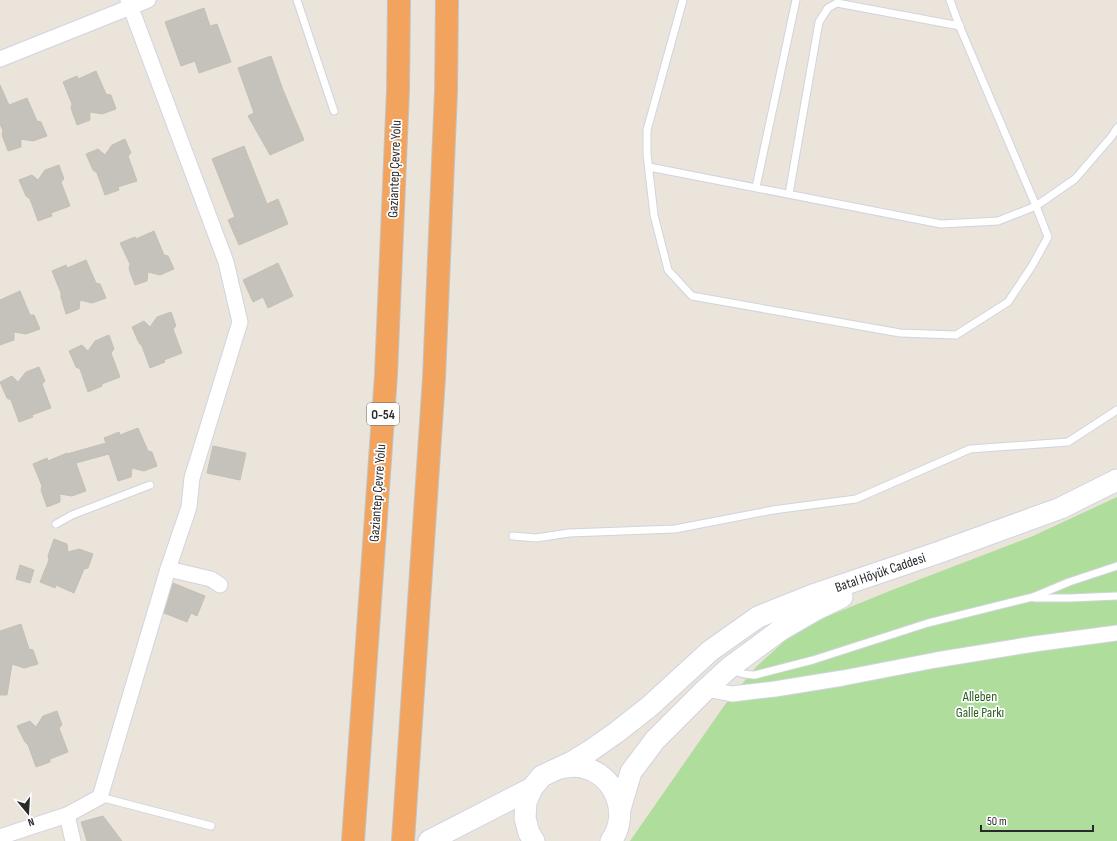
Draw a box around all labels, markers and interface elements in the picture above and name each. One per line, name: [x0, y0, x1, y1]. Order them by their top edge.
street label: Gaziantep Çevre Yolu: [384, 120, 405, 218]
road number: O-54: [367, 403, 399, 425]
street label: Gaziantep Çevre Yolu: [366, 443, 389, 542]
street label: Batal Höyük Caddesi: [833, 549, 928, 596]
park label: Alleben Galle Parkı: [956, 688, 1004, 721]
north arrow: [8, 793, 48, 833]
scale bar: [981, 807, 1093, 833]
text: 50 m: [987, 814, 1007, 829]
text: N: [26, 815, 36, 829]

